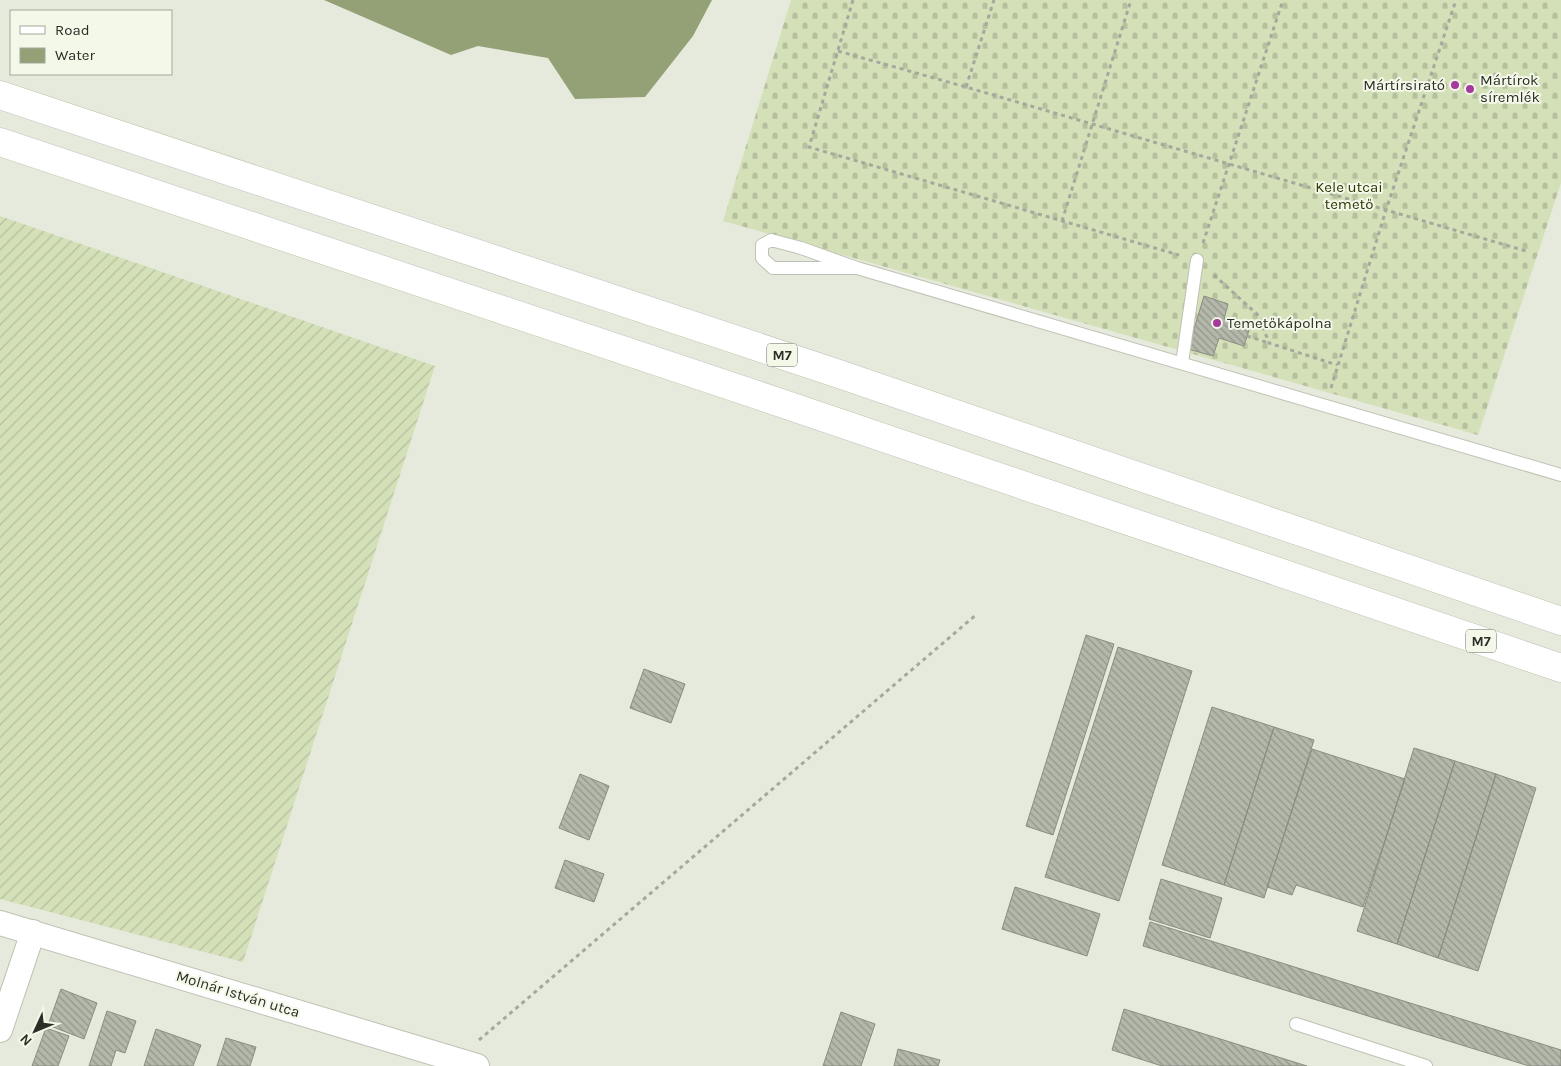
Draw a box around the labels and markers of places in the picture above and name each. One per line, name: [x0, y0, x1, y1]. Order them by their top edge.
place label: Mártírok síremlék: [1480, 71, 1540, 106]
place label: Mártírsirató: [1363, 76, 1445, 94]
marker: Mártírsirató: [1449, 79, 1461, 91]
marker: Mártírok síremlék: [1464, 83, 1476, 95]
place label: Temetőkápolna: [1227, 314, 1332, 332]
marker: Temetőkápolna: [1211, 317, 1223, 329]

